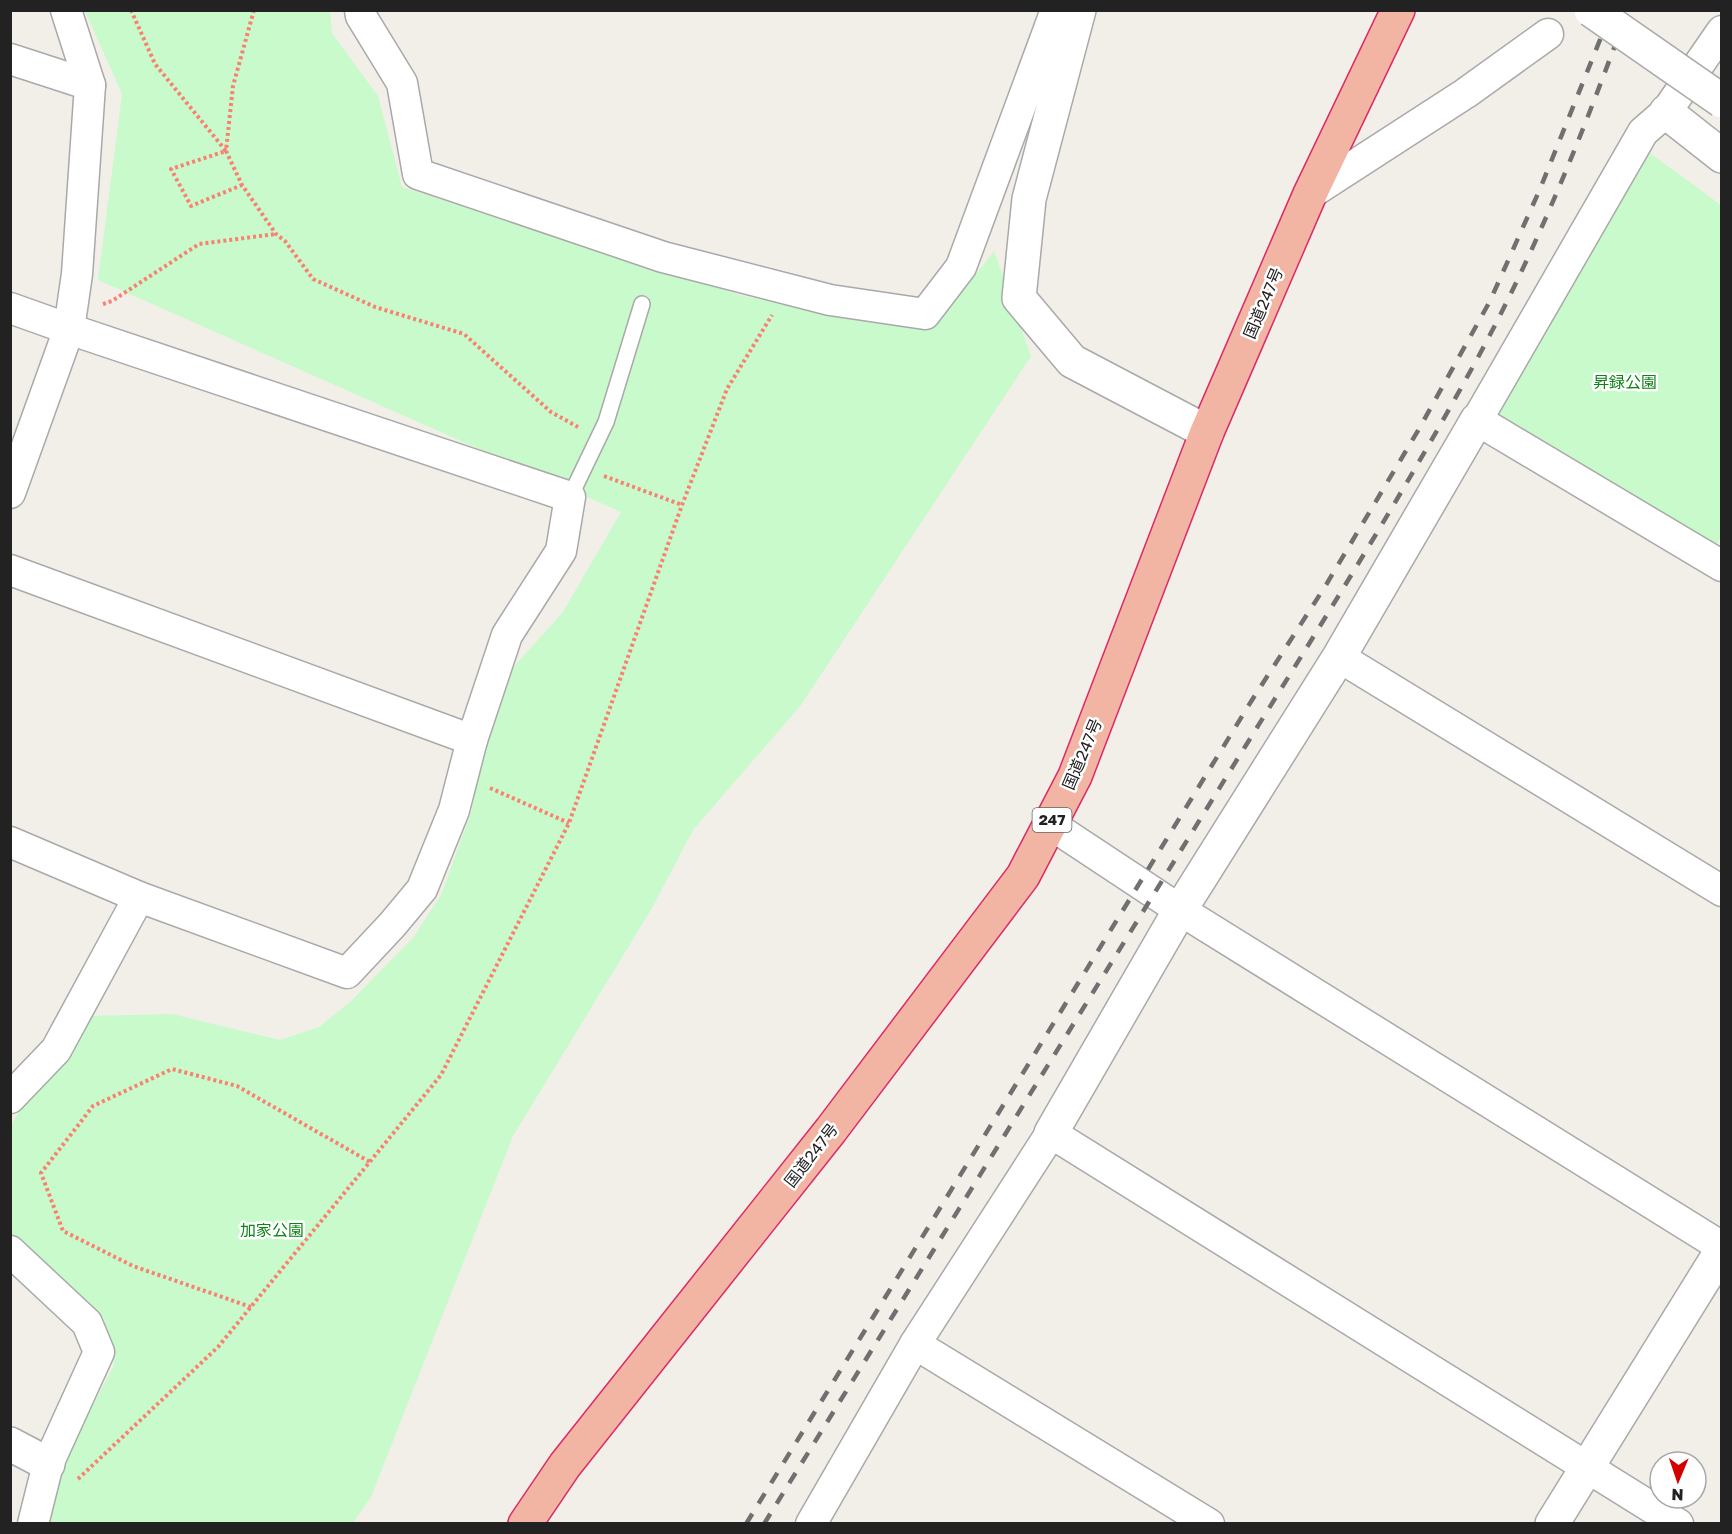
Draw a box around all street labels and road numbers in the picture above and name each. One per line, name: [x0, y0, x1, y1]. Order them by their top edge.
street label: 国道247号: [1239, 264, 1287, 342]
street label: 国道247号: [1058, 715, 1106, 793]
road number: 247: [1032, 808, 1072, 832]
street label: 国道247号: [780, 1119, 842, 1191]

